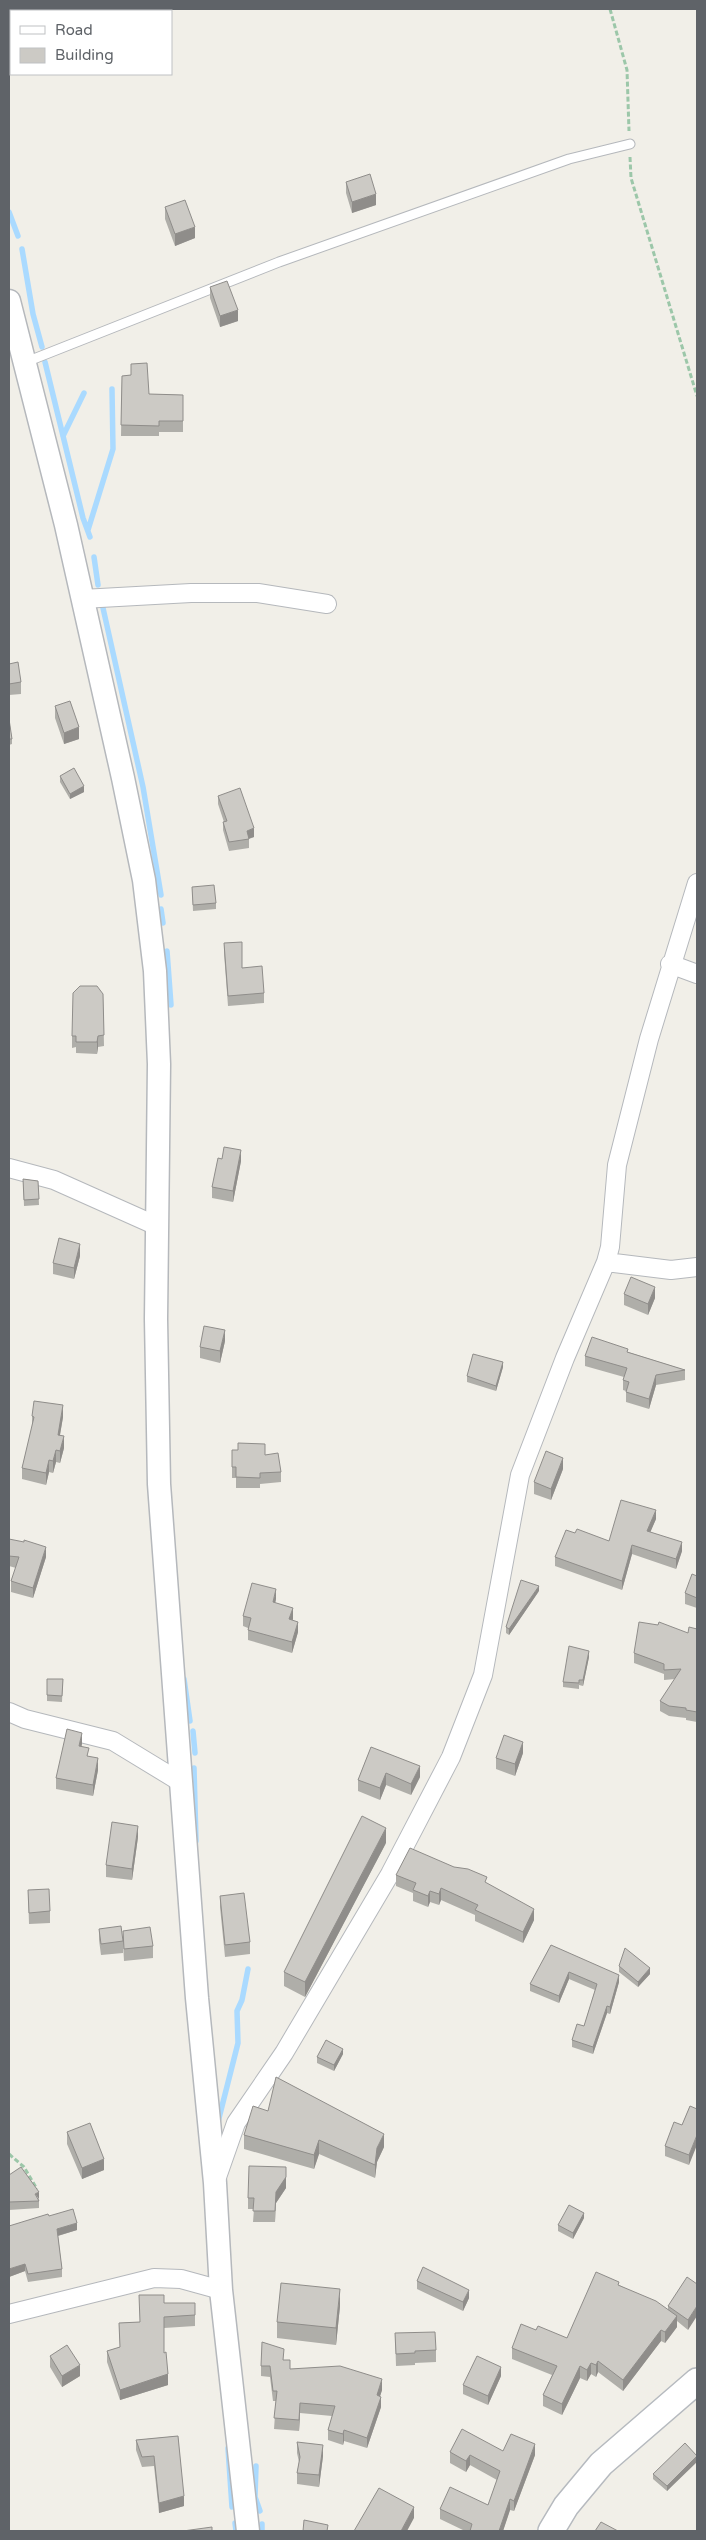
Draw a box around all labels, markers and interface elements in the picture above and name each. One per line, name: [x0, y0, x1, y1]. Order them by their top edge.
legend: [10, 10, 172, 75]
text: Road: [55, 21, 93, 39]
text: Building: [55, 46, 114, 64]

